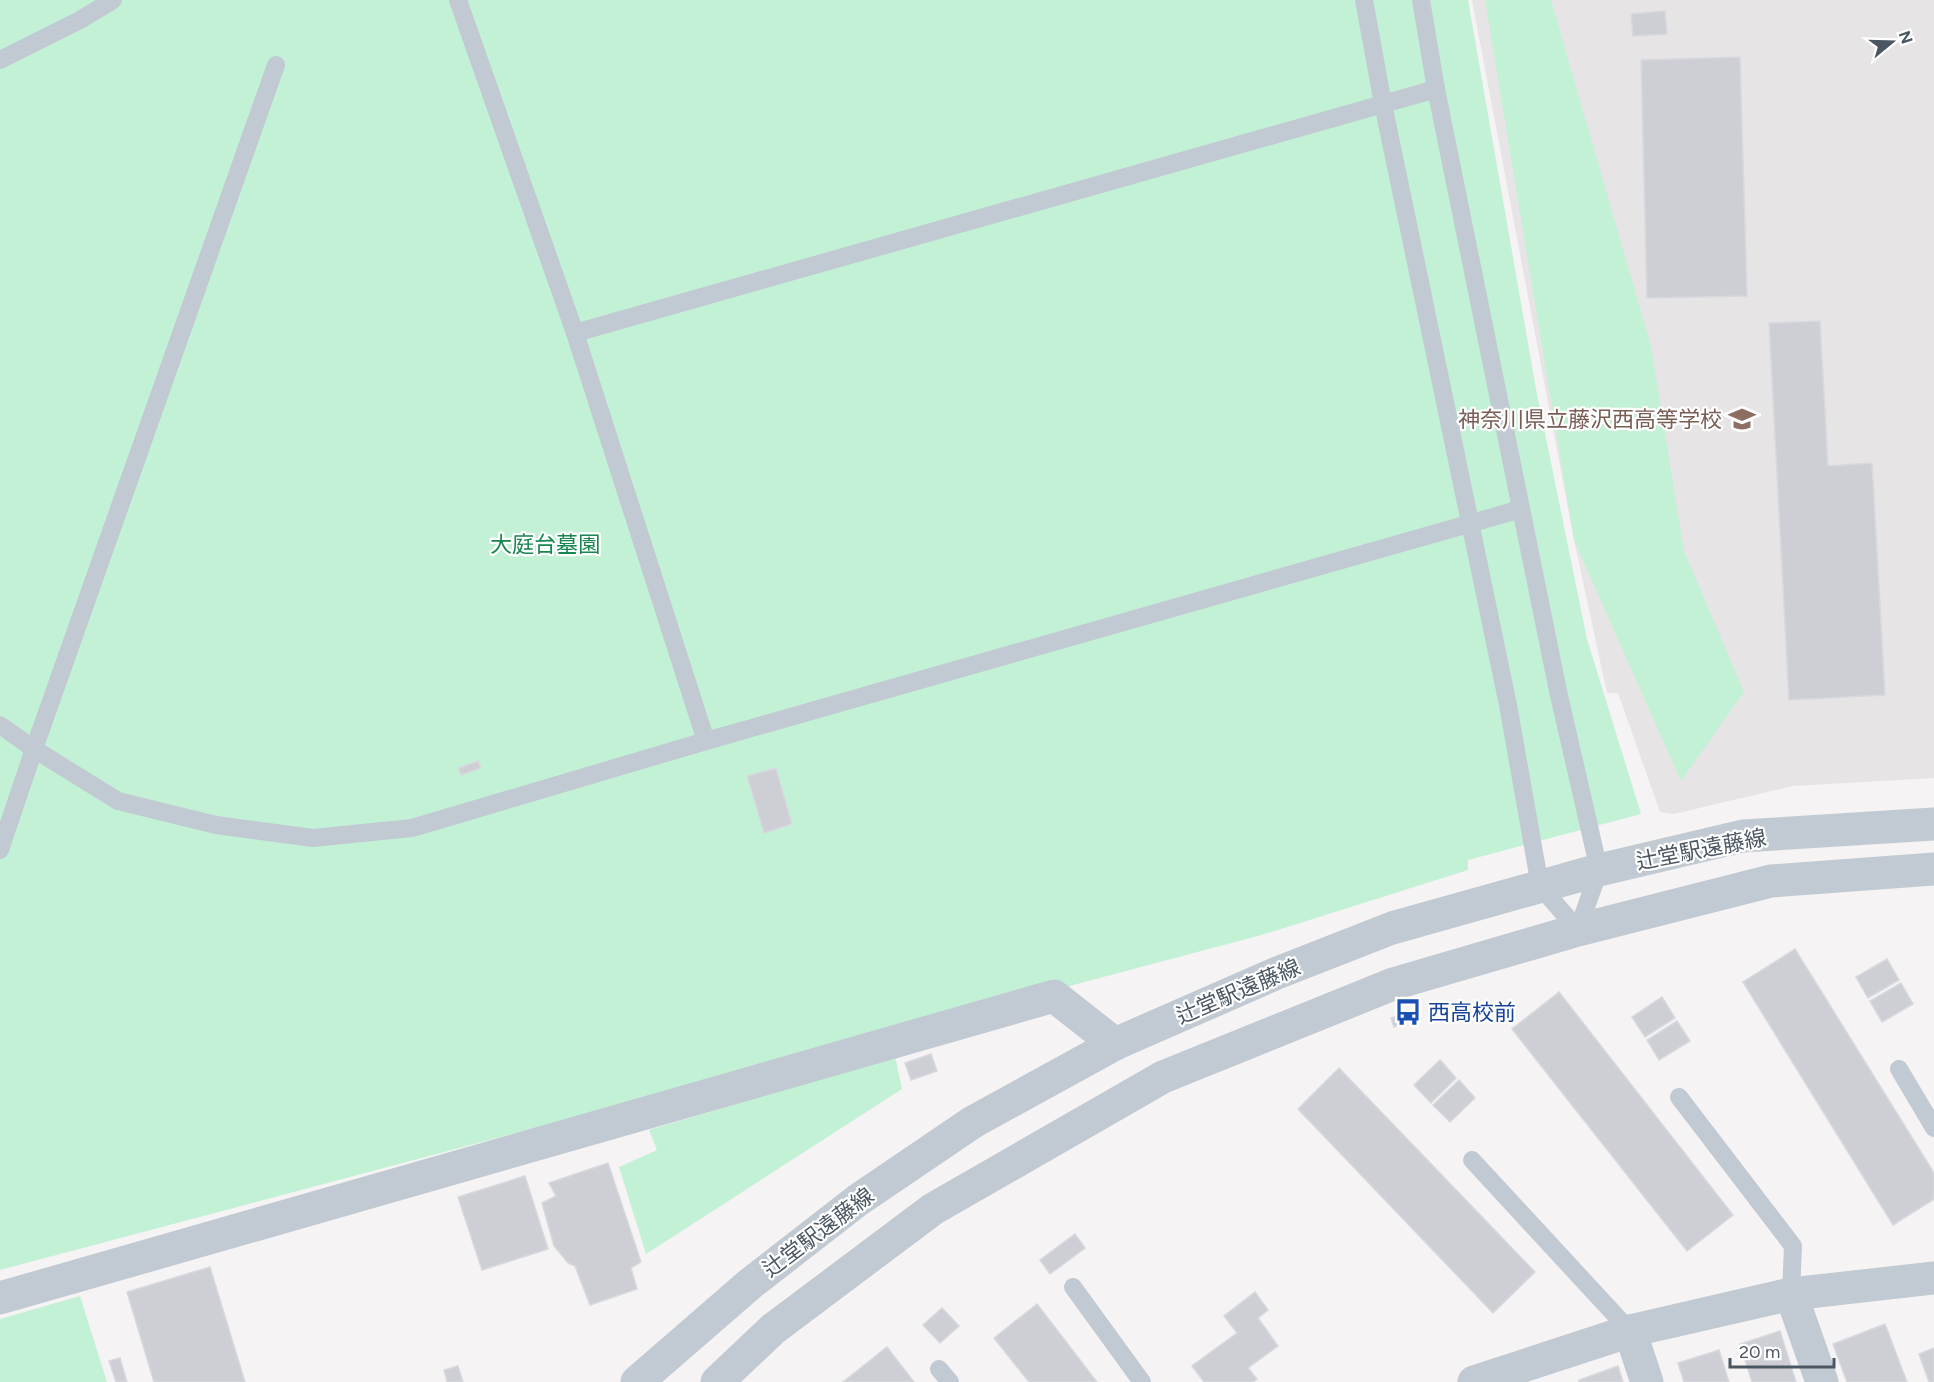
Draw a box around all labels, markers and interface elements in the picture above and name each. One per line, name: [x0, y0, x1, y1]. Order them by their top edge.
north arrow: [1862, 12, 1922, 72]
text: N: [1895, 28, 1917, 46]
school or university icon: 神奈川県立藤沢西高等学校: [1727, 404, 1757, 434]
place label: 神奈川県立藤沢西高等学校: [1458, 406, 1722, 433]
park label: 大庭台墓園: [490, 531, 600, 558]
street label: 辻堂駅遠藤線: [1634, 824, 1768, 875]
street label: 辻堂駅遠藤線: [1172, 953, 1304, 1030]
bus stop icon: 西高校前: [1393, 997, 1423, 1027]
place label: 西高校前: [1428, 999, 1516, 1026]
street label: 辻堂駅遠藤線: [757, 1182, 879, 1283]
scale bar: [1730, 1331, 1834, 1369]
text: 20 m: [1739, 1341, 1780, 1363]

